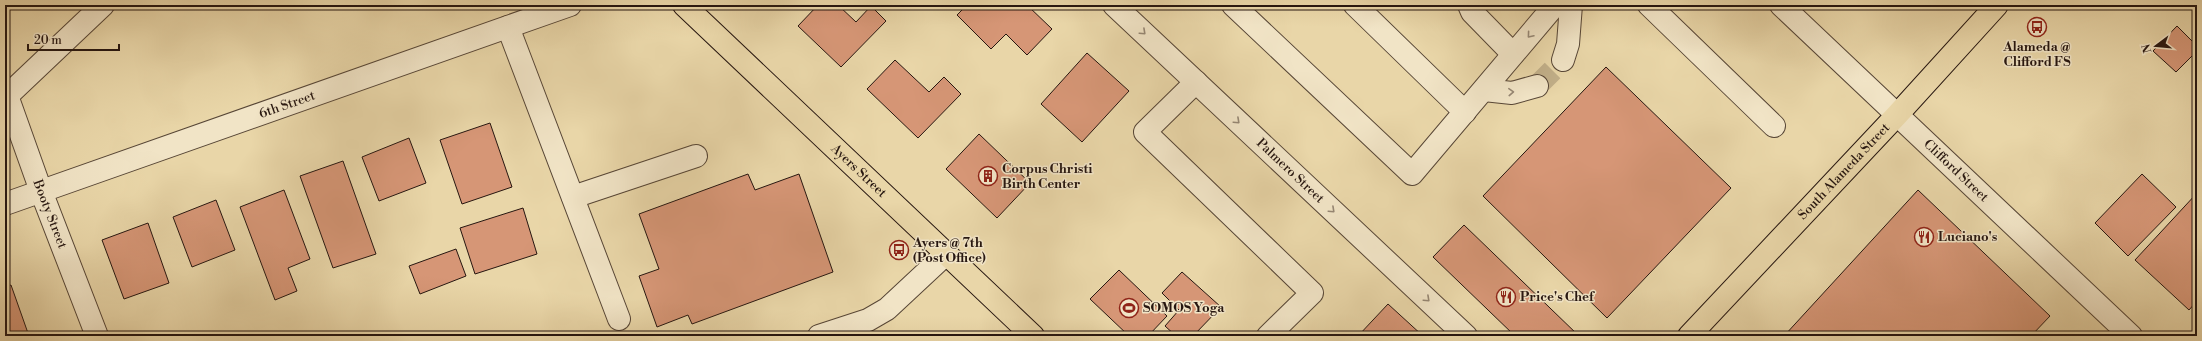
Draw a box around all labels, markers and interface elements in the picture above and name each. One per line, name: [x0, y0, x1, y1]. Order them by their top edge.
bus stop icon: Alameda @ Clifford FS: [2026, 16, 2048, 38]
scale bar: [28, 26, 119, 52]
north arrow: [2136, 26, 2176, 66]
one-way arrow: [1138, 27, 1145, 34]
one-way arrow: [1527, 30, 1534, 37]
text: 20 m: [34, 33, 62, 48]
place label: Alameda @ Clifford FS: [2002, 39, 2071, 70]
text: N: [2139, 42, 2155, 55]
street label: 6th Street: [257, 87, 318, 122]
one-way arrow: [1508, 87, 1514, 96]
one-way arrow: [1232, 116, 1240, 124]
street label: South Alameda Street: [1795, 120, 1893, 223]
street label: Palmero Street: [1253, 135, 1328, 207]
street label: Clifford Street: [1920, 136, 1992, 205]
street label: Ayers Street: [827, 140, 890, 201]
place label: Corpus Christi Birth Center: [1002, 161, 1092, 192]
building icon: Corpus Christi Birth Center: [977, 165, 999, 187]
street label: Booty Street: [29, 176, 71, 251]
one-way arrow: [1327, 205, 1335, 213]
restaurant icon: Luciano's: [1913, 226, 1935, 248]
place label: Luciano's: [1938, 229, 1998, 245]
place label: Ayers @ 7th (Post Office): [912, 235, 986, 266]
bus stop icon: Ayers @ 7th (Post Office): [888, 239, 910, 261]
restaurant icon: Price's Chef: [1495, 286, 1517, 308]
place label: Price's Chef: [1520, 289, 1595, 305]
one-way arrow: [1422, 294, 1430, 302]
sports icon: SOMOS Yoga: [1118, 297, 1140, 319]
place label: SOMOS Yoga: [1143, 300, 1225, 316]

